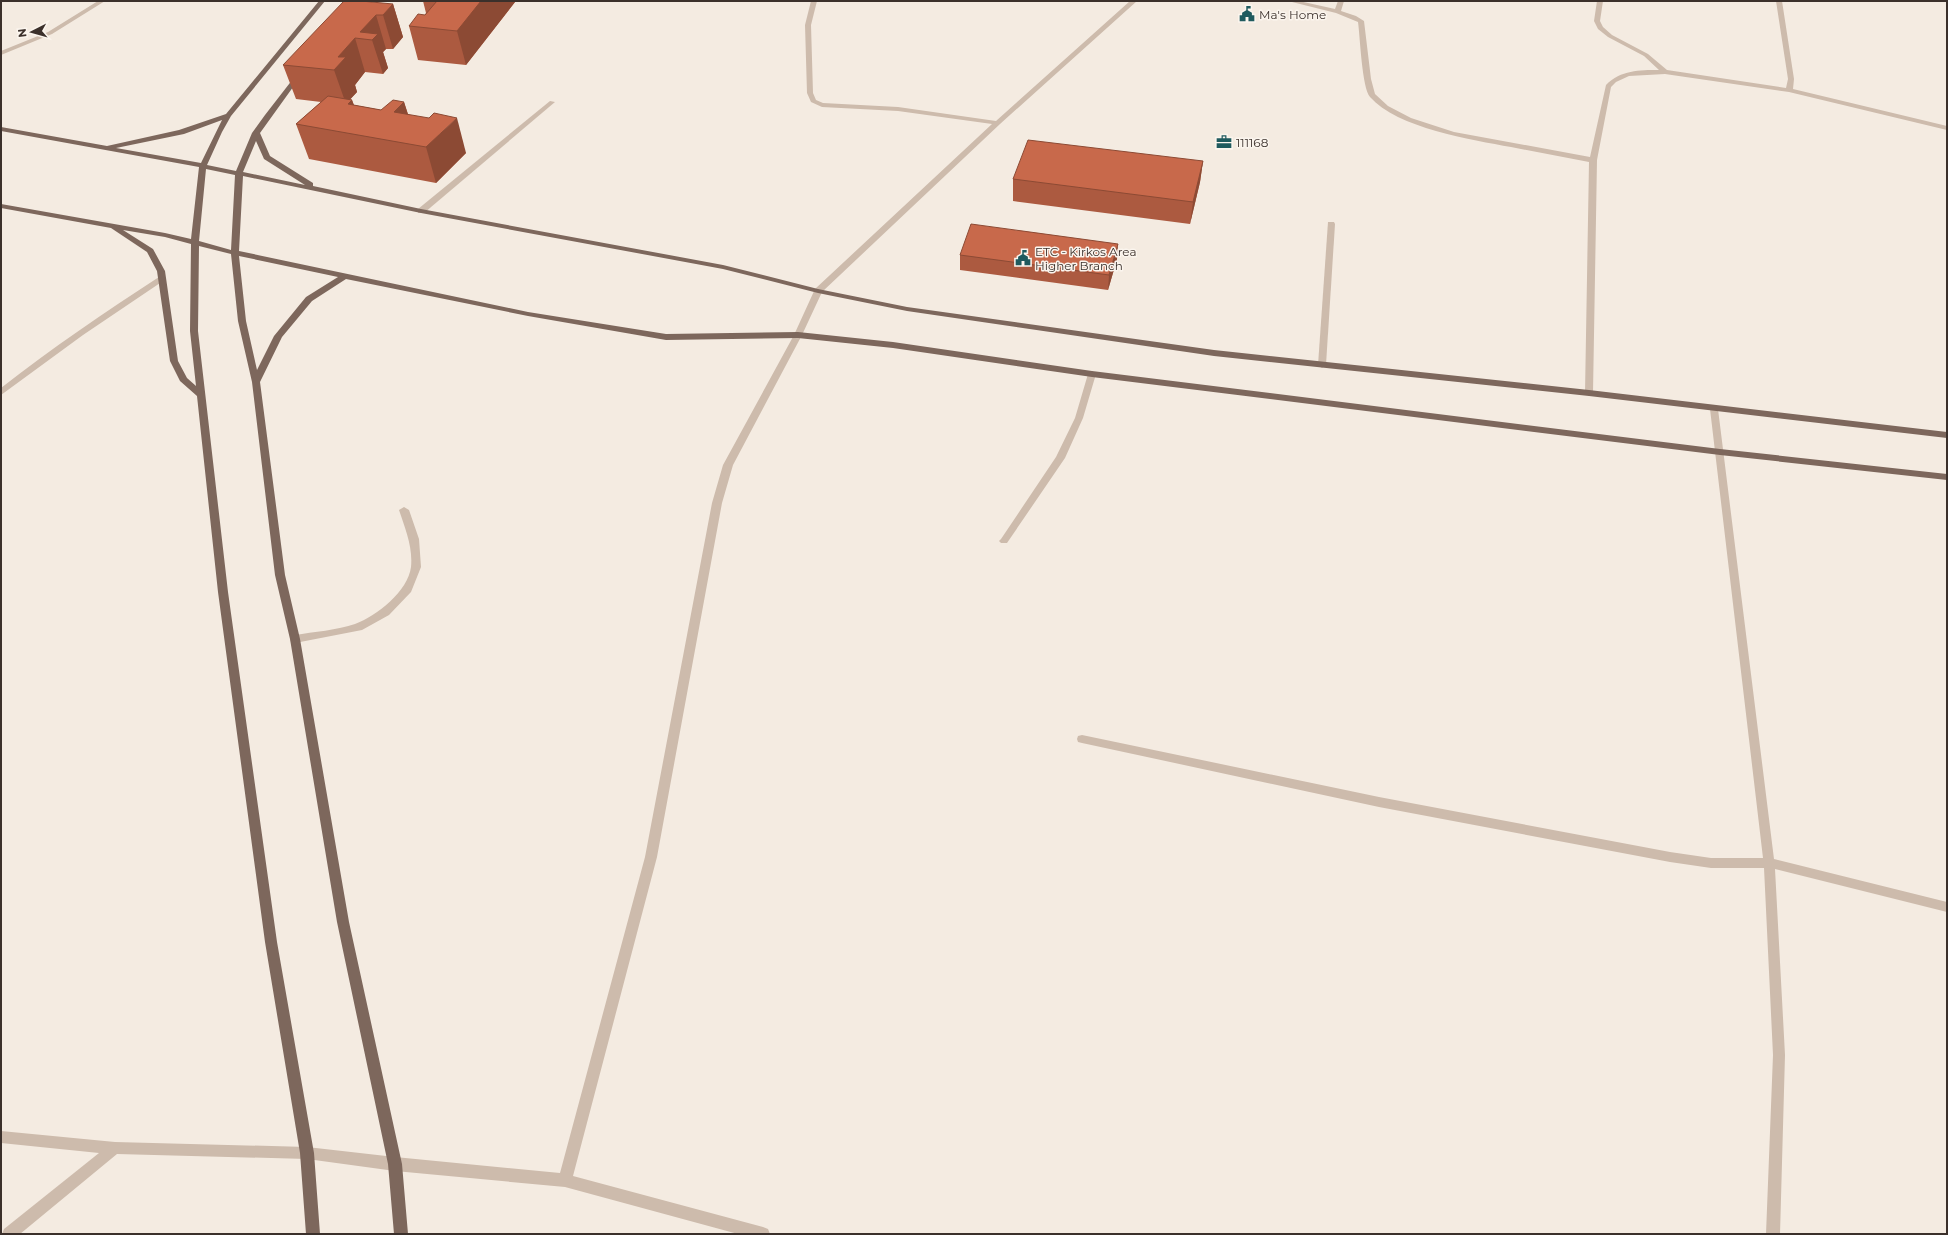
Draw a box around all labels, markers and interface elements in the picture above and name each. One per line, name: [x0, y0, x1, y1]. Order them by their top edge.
public building icon: Ma's Home: [1238, 5, 1256, 23]
place label: Ma's Home: [1259, 7, 1326, 22]
north arrow: [12, 12, 52, 52]
text: N: [15, 28, 29, 38]
office icon: 111168: [1215, 133, 1233, 151]
place label: 111168: [1236, 135, 1269, 150]
place label: ETC - Kirkos Area Higher Branch: [1035, 244, 1137, 273]
public building icon: ETC - Kirkos Area Higher Branch: [1014, 249, 1032, 267]

